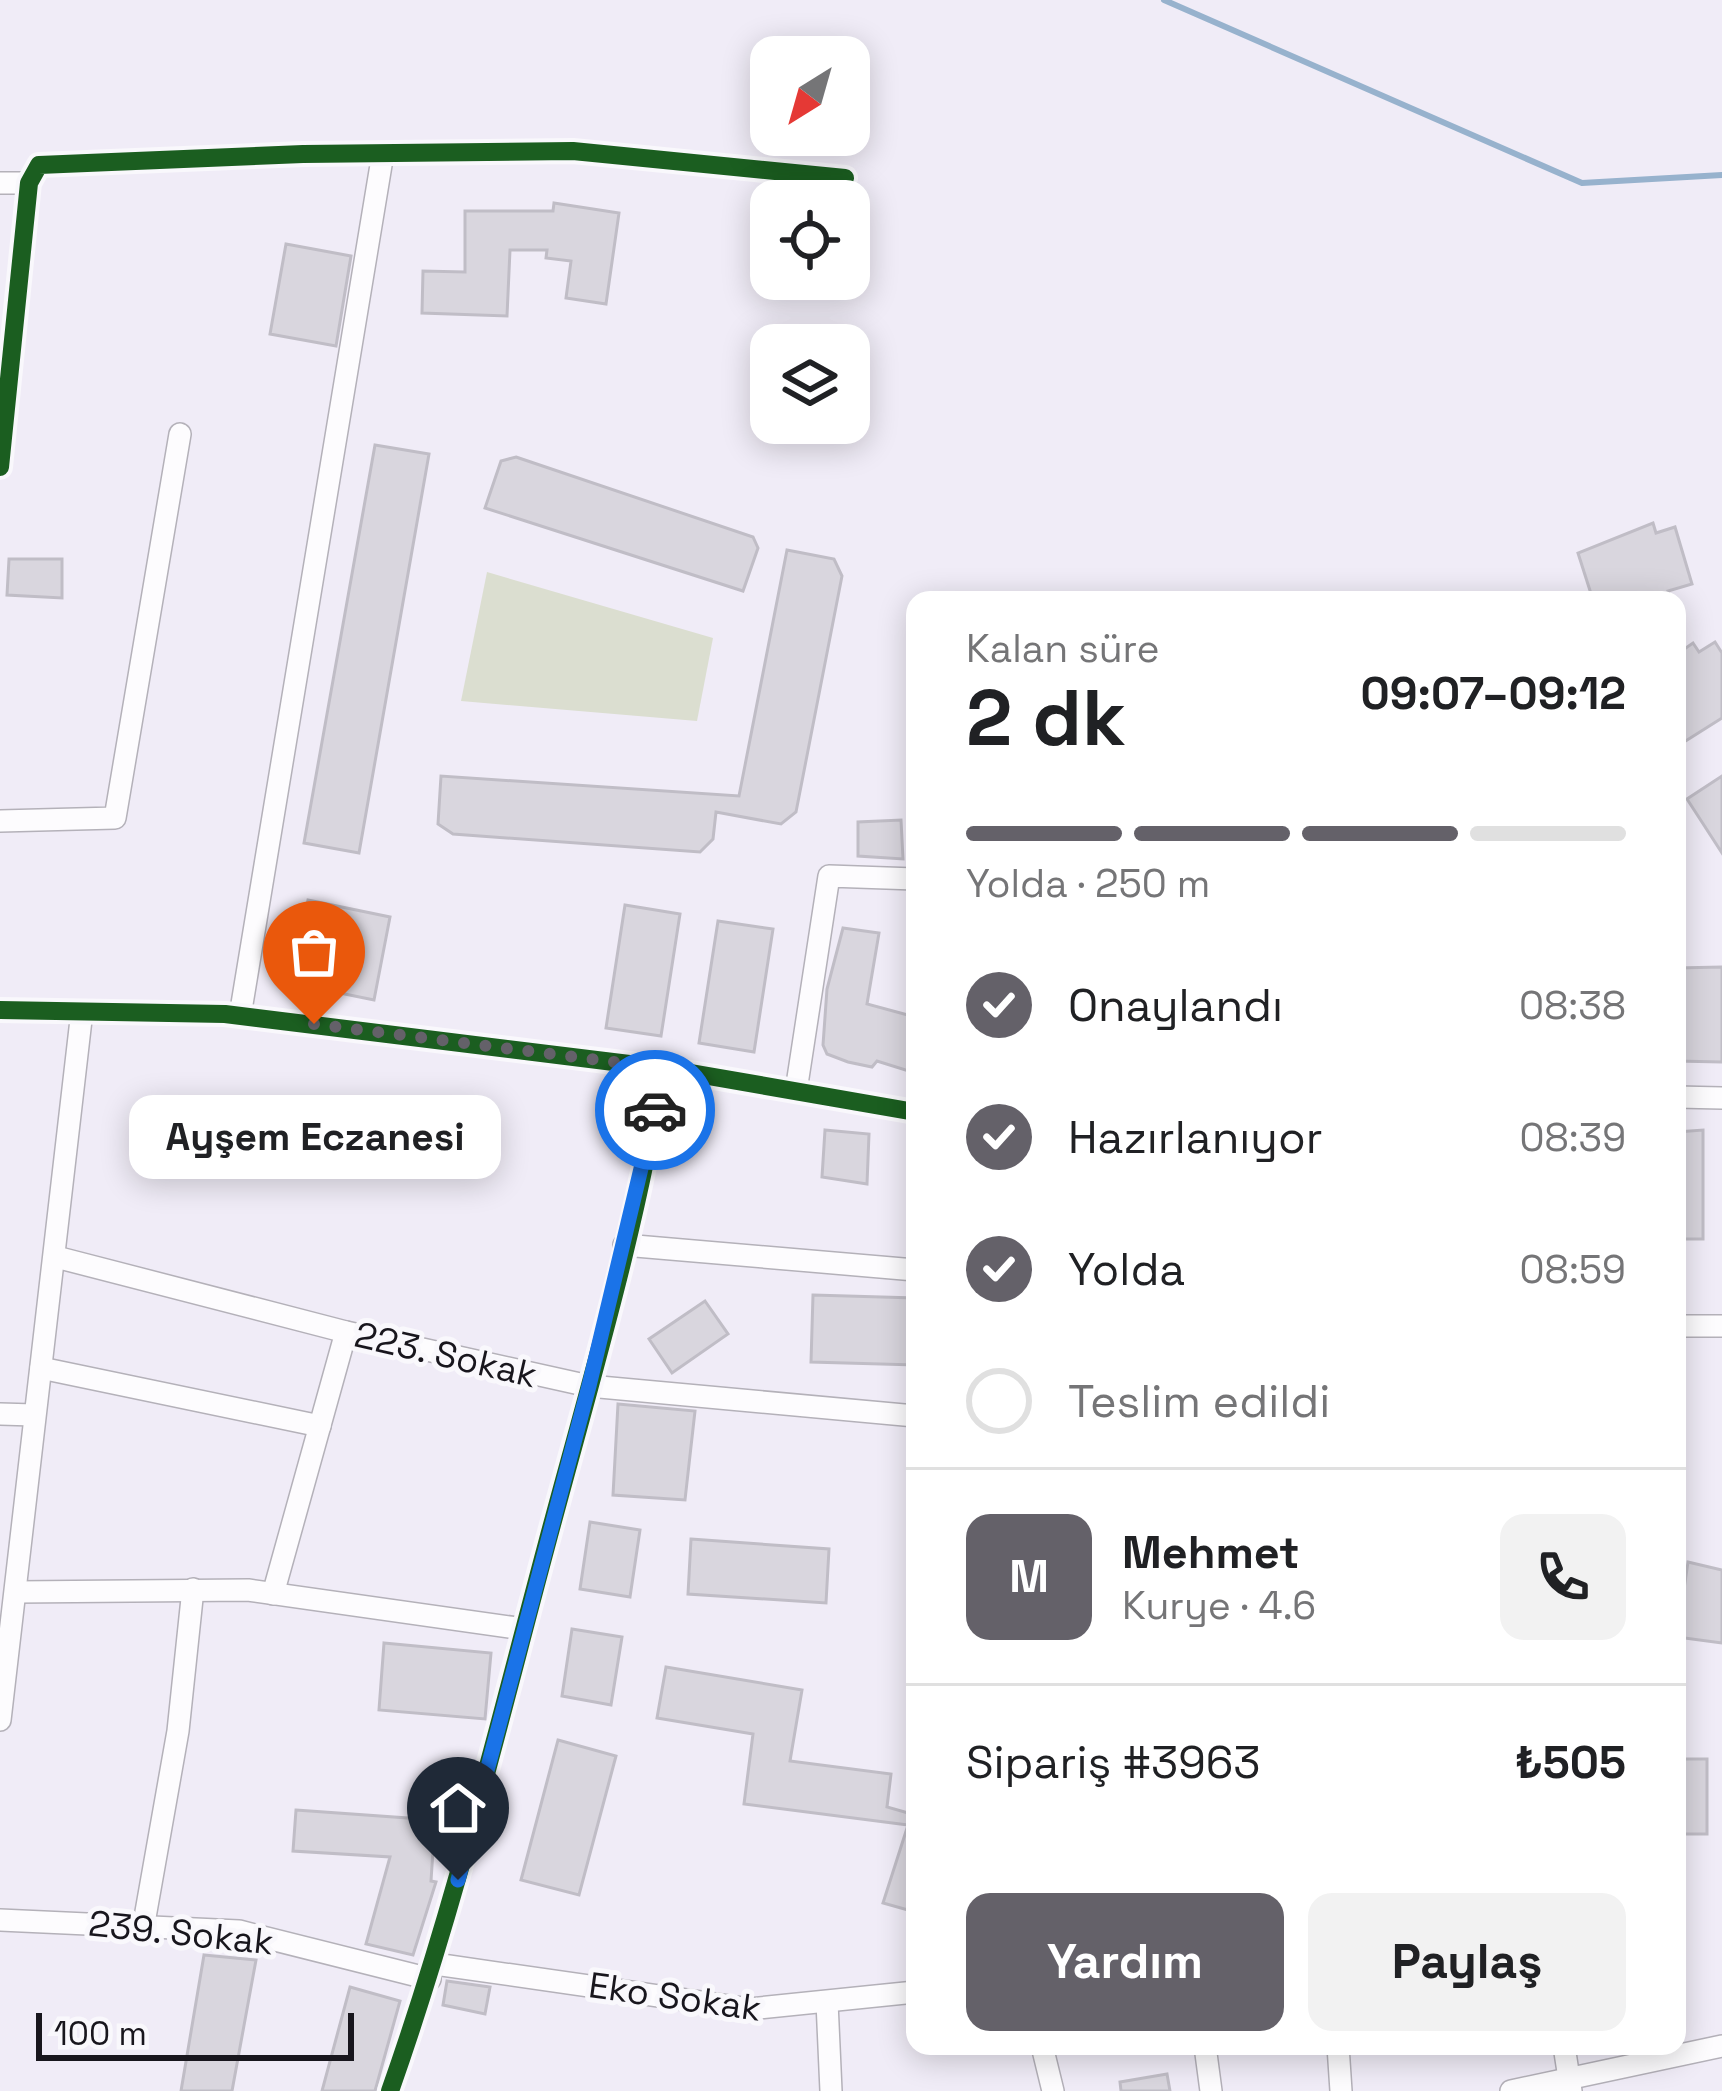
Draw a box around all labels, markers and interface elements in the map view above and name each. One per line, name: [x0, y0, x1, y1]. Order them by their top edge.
north arrow: [750, 36, 870, 156]
map controls: [750, 36, 870, 444]
button: locate: [750, 180, 870, 300]
button: layers: [750, 324, 870, 444]
text: Kalan süre: [966, 624, 1160, 673]
text: 09:07–09:12: [1361, 665, 1626, 722]
text: 2 dk: [966, 668, 1126, 768]
text: Yolda · 250 m: [966, 859, 1210, 908]
pin: [263, 901, 365, 1024]
icon: bag: [281, 919, 347, 985]
icon: check: [966, 972, 1032, 1038]
text: Onaylandı: [1068, 977, 1283, 1034]
text: 08:38: [1519, 981, 1626, 1030]
courier: [595, 1050, 715, 1170]
icon: car: [622, 1077, 688, 1143]
callout: Ayşem Eczanesi: [128, 1096, 500, 1180]
icon: check: [966, 1104, 1032, 1170]
text: Hazırlanıyor: [1068, 1109, 1323, 1166]
text: Ayşem Eczanesi: [165, 1112, 465, 1161]
text: 08:39: [1519, 1113, 1626, 1162]
icon: check: [966, 1236, 1032, 1302]
text: Yolda: [1068, 1241, 1185, 1298]
text: 08:59: [1520, 1245, 1626, 1294]
street label: 223. Sokak: [350, 1312, 541, 1398]
text: Teslim edildi: [1068, 1373, 1330, 1430]
button: phone: [1500, 1514, 1626, 1640]
text: Mehmet: [1122, 1524, 1300, 1581]
text: M: [1009, 1548, 1049, 1605]
text: Kurye · 4.6: [1122, 1581, 1316, 1630]
text: Sipariş #3963: [966, 1734, 1260, 1791]
text: ₺505: [1515, 1734, 1626, 1791]
pin: [407, 1757, 509, 1880]
icon: home: [425, 1775, 491, 1841]
button: Yardım: [966, 1893, 1284, 2031]
button: Paylaş: [1308, 1893, 1626, 2031]
street label: 239. Sokak: [86, 1900, 276, 1966]
street label: Eko Sokak: [586, 1962, 764, 2032]
scale bar: [36, 2007, 354, 2060]
text: 100 m: [54, 2013, 147, 2055]

